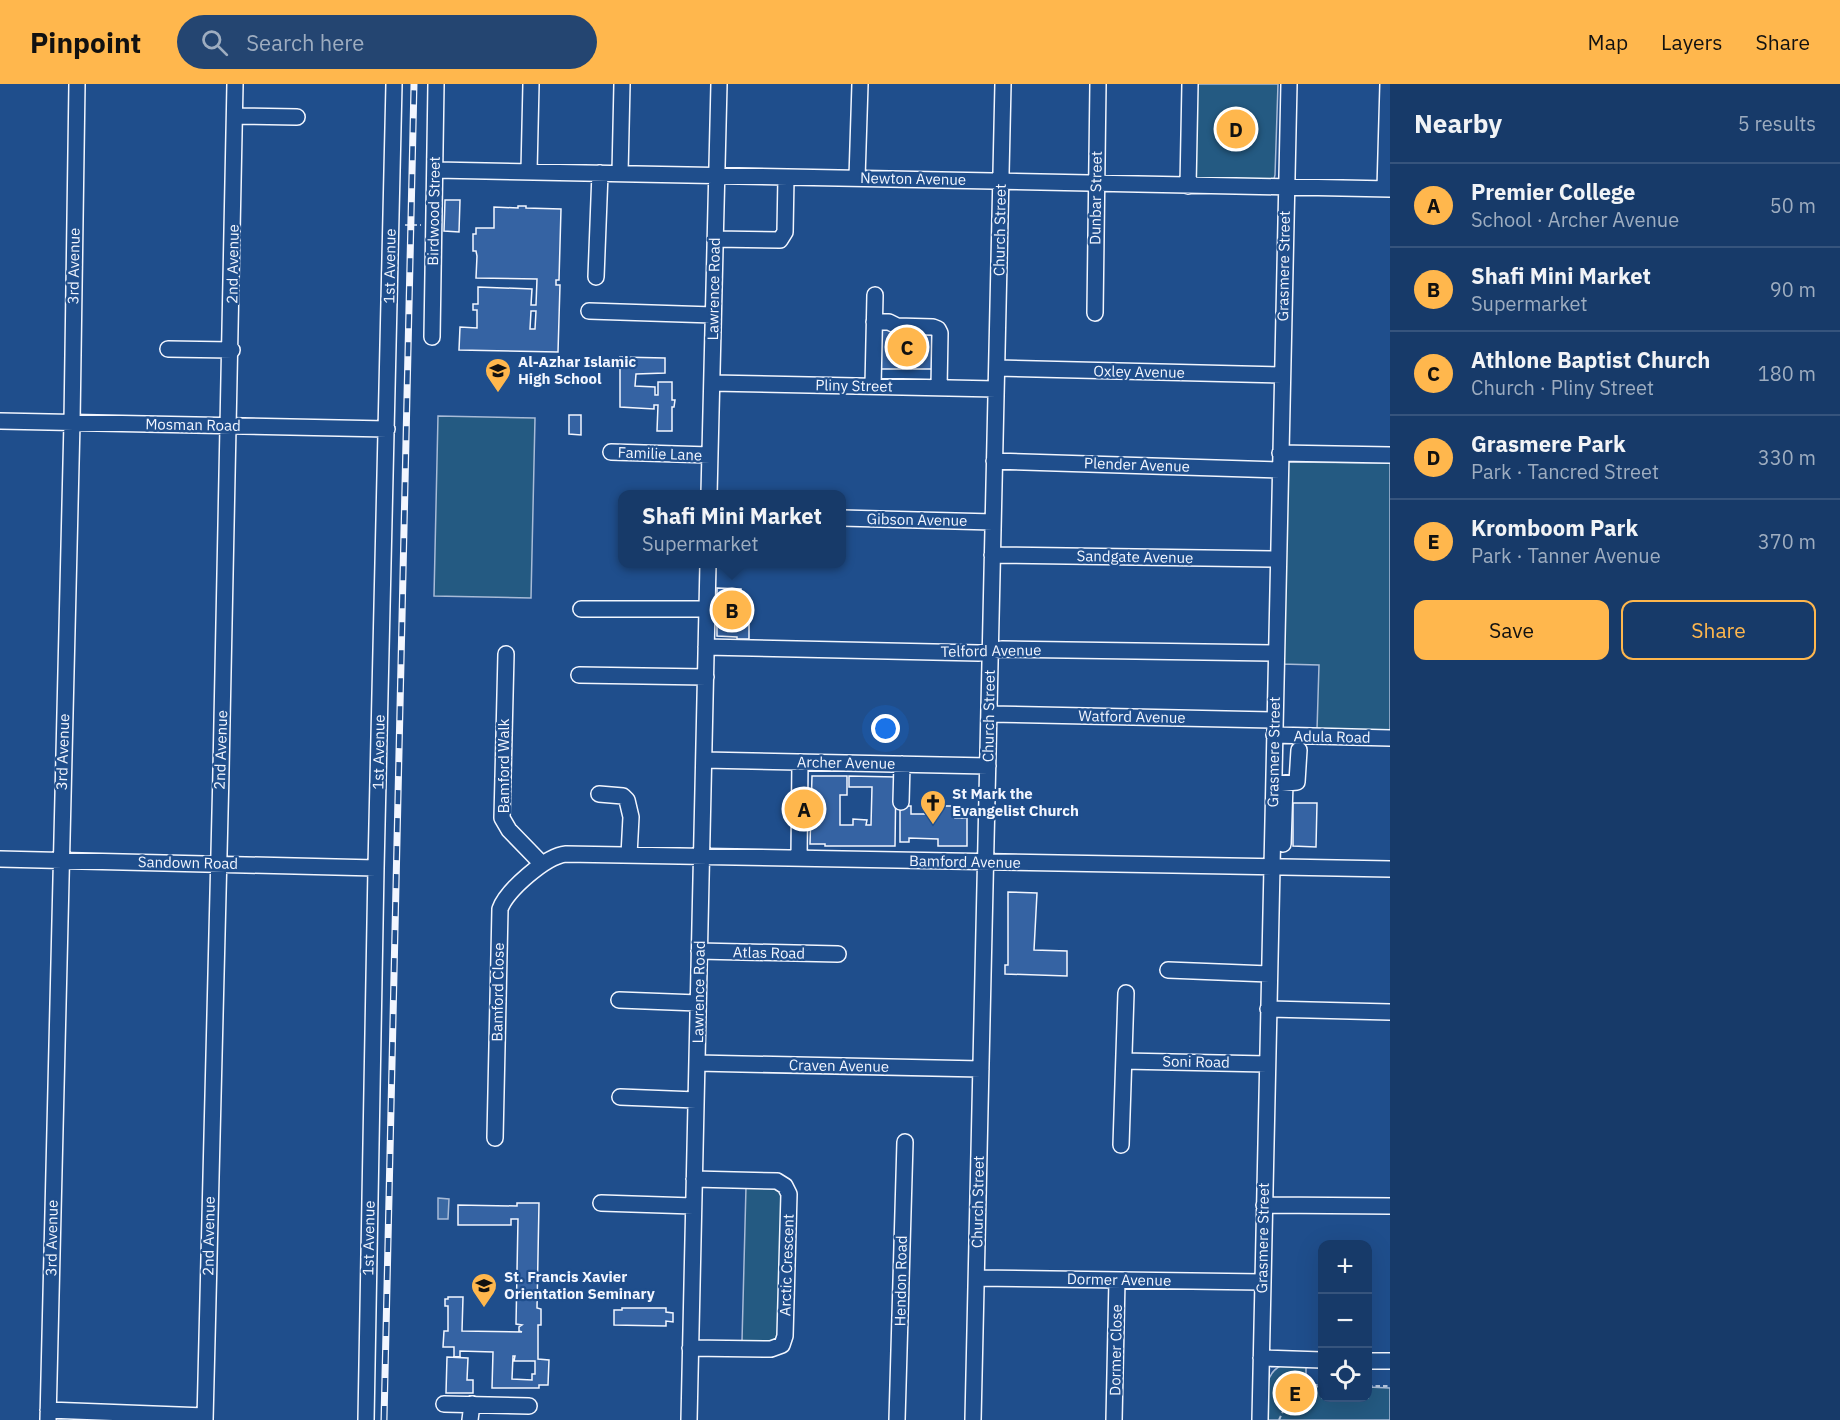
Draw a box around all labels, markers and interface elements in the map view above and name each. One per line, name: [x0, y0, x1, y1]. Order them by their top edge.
search box: [177, 15, 597, 69]
text: Pinpoint: [30, 24, 141, 61]
icon: search: [198, 26, 231, 59]
text: Search here: [246, 28, 364, 57]
text: Map: [1588, 28, 1628, 56]
text: Layers: [1661, 28, 1723, 56]
text: Share: [1756, 28, 1810, 56]
pin: D: [1216, 106, 1256, 152]
text: Nearby: [1414, 106, 1502, 140]
text: 5 results: [1738, 110, 1816, 137]
street label: Dunbar Street: [1085, 151, 1106, 245]
street label: Birdwood Street: [423, 156, 444, 266]
street label: Newton Avenue: [860, 168, 966, 189]
text: Premier College: [1471, 177, 1635, 206]
street label: Church Street: [989, 184, 1010, 276]
text: A: [1427, 192, 1440, 219]
text: 50 m: [1770, 192, 1816, 219]
text: School · Archer Avenue: [1471, 206, 1679, 233]
street label: Grasmere Street: [1273, 210, 1294, 322]
street label: 2nd Avenue: [222, 224, 243, 304]
street label: 3rd Avenue: [63, 227, 84, 305]
street label: 1st Avenue: [379, 228, 400, 304]
street label: Lawrence Road: [703, 237, 724, 341]
text: Shafi Mini Market: [1471, 261, 1651, 290]
text: B: [1427, 276, 1440, 303]
text: 90 m: [1770, 276, 1816, 303]
text: Supermarket: [1471, 290, 1588, 317]
pin: C: [888, 324, 926, 370]
text: Athlone Baptist Church: [1471, 345, 1710, 374]
place label: Al-Azhar Islamic High School: [518, 352, 637, 388]
school or university icon: Al-Azhar Islamic High School: [483, 356, 513, 394]
text: C: [1427, 360, 1440, 387]
text: 180 m: [1758, 360, 1816, 387]
street label: Oxley Avenue: [1093, 361, 1185, 382]
text: Church · Pliny Street: [1471, 374, 1654, 401]
street label: Pliny Street: [815, 375, 893, 396]
street label: Mosman Road: [145, 414, 241, 435]
text: Grasmere Park: [1471, 429, 1626, 458]
street label: Familie Lane: [617, 443, 703, 464]
text: D: [1427, 444, 1440, 471]
text: 330 m: [1758, 444, 1816, 471]
street label: Plender Avenue: [1084, 453, 1190, 476]
text: Park · Tancred Street: [1471, 458, 1659, 485]
popup: [618, 490, 846, 568]
text: Shafi Mini Market: [642, 501, 822, 530]
street label: Gibson Avenue: [866, 509, 968, 530]
text: Kromboom Park: [1471, 513, 1638, 542]
text: E: [1427, 528, 1440, 555]
text: 370 m: [1758, 528, 1816, 555]
text: Supermarket: [642, 530, 759, 557]
text: Park · Tanner Avenue: [1471, 542, 1661, 569]
street label: Sandgate Avenue: [1076, 546, 1194, 567]
pin: B: [712, 588, 752, 632]
button: Save: [1414, 600, 1609, 660]
button: Share: [1621, 600, 1816, 660]
street label: Telford Avenue: [940, 640, 1042, 661]
street label: Church Street: [978, 670, 999, 762]
street label: Grasmere Street: [1263, 696, 1284, 808]
street label: Watford Avenue: [1078, 706, 1186, 727]
street label: 2nd Avenue: [210, 710, 231, 790]
street label: 3rd Avenue: [52, 713, 73, 791]
street label: 1st Avenue: [368, 714, 389, 790]
your location: [871, 714, 900, 743]
street label: Bamford Walk: [494, 718, 513, 813]
street label: Adula Road: [1293, 726, 1371, 747]
street label: Archer Avenue: [797, 752, 895, 773]
place label: St Mark the Evangelist Church: [952, 784, 1079, 820]
pin: A: [784, 786, 824, 832]
church icon: St Mark the Evangelist Church: [918, 788, 948, 826]
street label: Bamford Avenue: [909, 851, 1021, 872]
street label: Sandown Road: [138, 852, 238, 873]
street label: Lawrence Road: [688, 940, 709, 1044]
street label: Bamford Close: [487, 942, 508, 1042]
street label: Atlas Road: [733, 942, 805, 963]
street label: Soni Road: [1162, 1051, 1230, 1072]
street label: Craven Avenue: [789, 1055, 889, 1076]
street label: Church Street: [967, 1156, 988, 1248]
street label: Grasmere Street: [1252, 1182, 1273, 1294]
street label: 2nd Avenue: [198, 1196, 219, 1276]
street label: 3rd Avenue: [41, 1199, 62, 1277]
street label: 1st Avenue: [358, 1200, 379, 1276]
street label: Arctic Crescent: [775, 1213, 798, 1317]
street label: Hendon Road: [890, 1235, 911, 1327]
map controls: [1318, 1240, 1372, 1402]
button: +: [1318, 1240, 1372, 1294]
place label: St. Francis Xavier Orientation Seminary: [504, 1267, 655, 1303]
street label: Dormer Avenue: [1067, 1269, 1171, 1290]
school or university icon: St. Francis Xavier Orientation Seminary: [469, 1271, 499, 1309]
button: −: [1318, 1294, 1372, 1348]
street label: Dormer Close: [1105, 1304, 1126, 1396]
button: locate: [1318, 1348, 1372, 1402]
pin: E: [1276, 1370, 1314, 1416]

